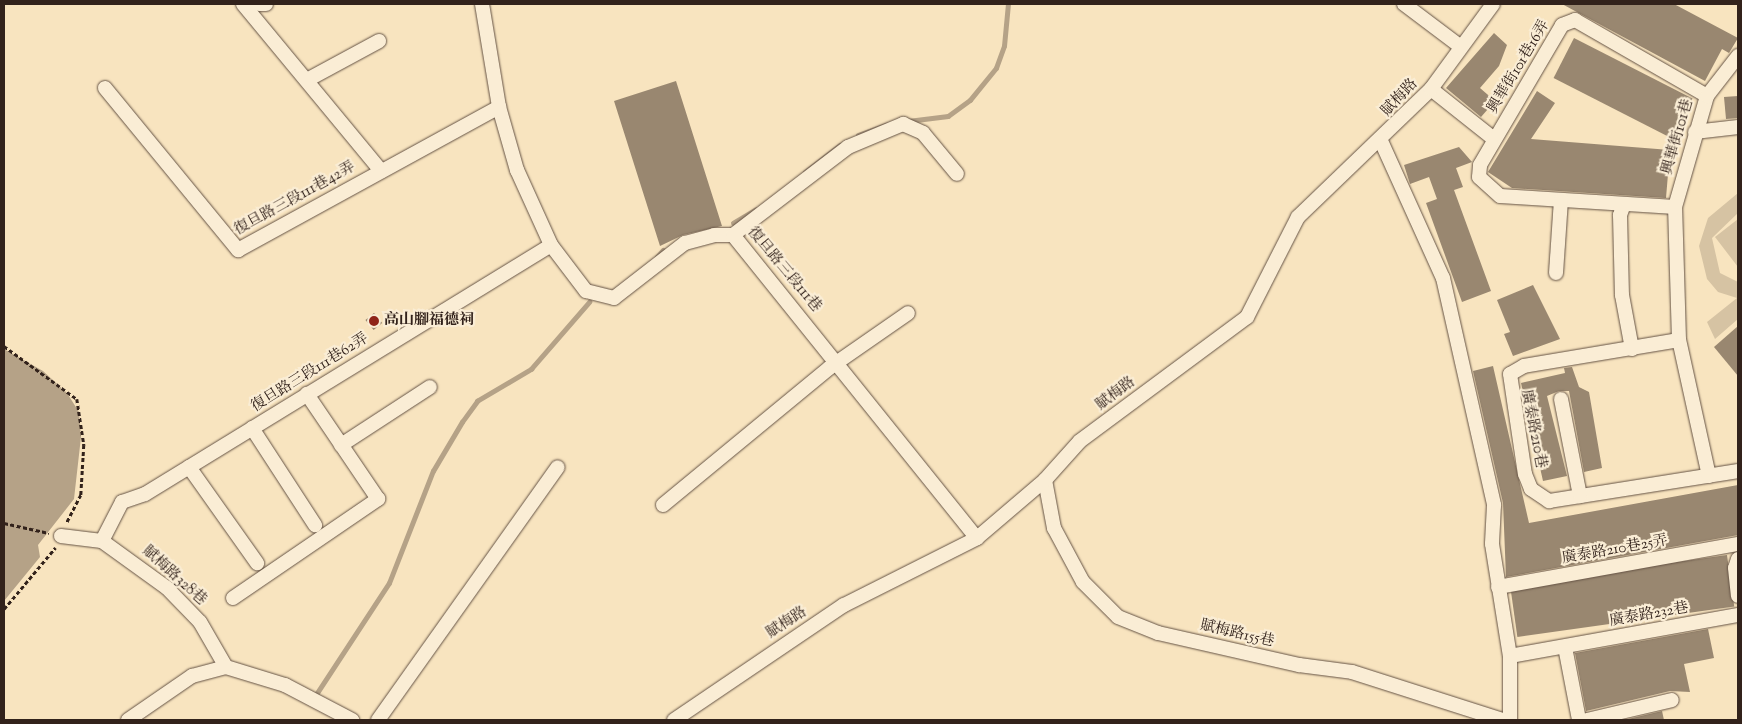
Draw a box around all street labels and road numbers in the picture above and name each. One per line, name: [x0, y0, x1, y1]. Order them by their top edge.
street label: 興華街101巷16弄: [1484, 17, 1554, 117]
street label: 賦梅路: [1378, 75, 1422, 121]
street label: 興華街101巷: [1659, 97, 1697, 177]
street label: 復旦路三段111巷42弄: [232, 158, 358, 240]
street label: 復旦路三段111巷: [743, 224, 825, 316]
street label: 復旦路三段111巷62弄: [248, 330, 372, 416]
street label: 賦梅路: [1093, 373, 1139, 415]
street label: 廣泰路210巷: [1517, 388, 1549, 470]
street label: 廣泰路210巷25弄: [1561, 532, 1669, 568]
street label: 賦梅路328巷: [138, 542, 210, 610]
street label: 廣泰路232巷: [1608, 599, 1690, 631]
street label: 賦梅路: [763, 603, 811, 643]
street label: 賦梅路155巷: [1198, 617, 1276, 651]

